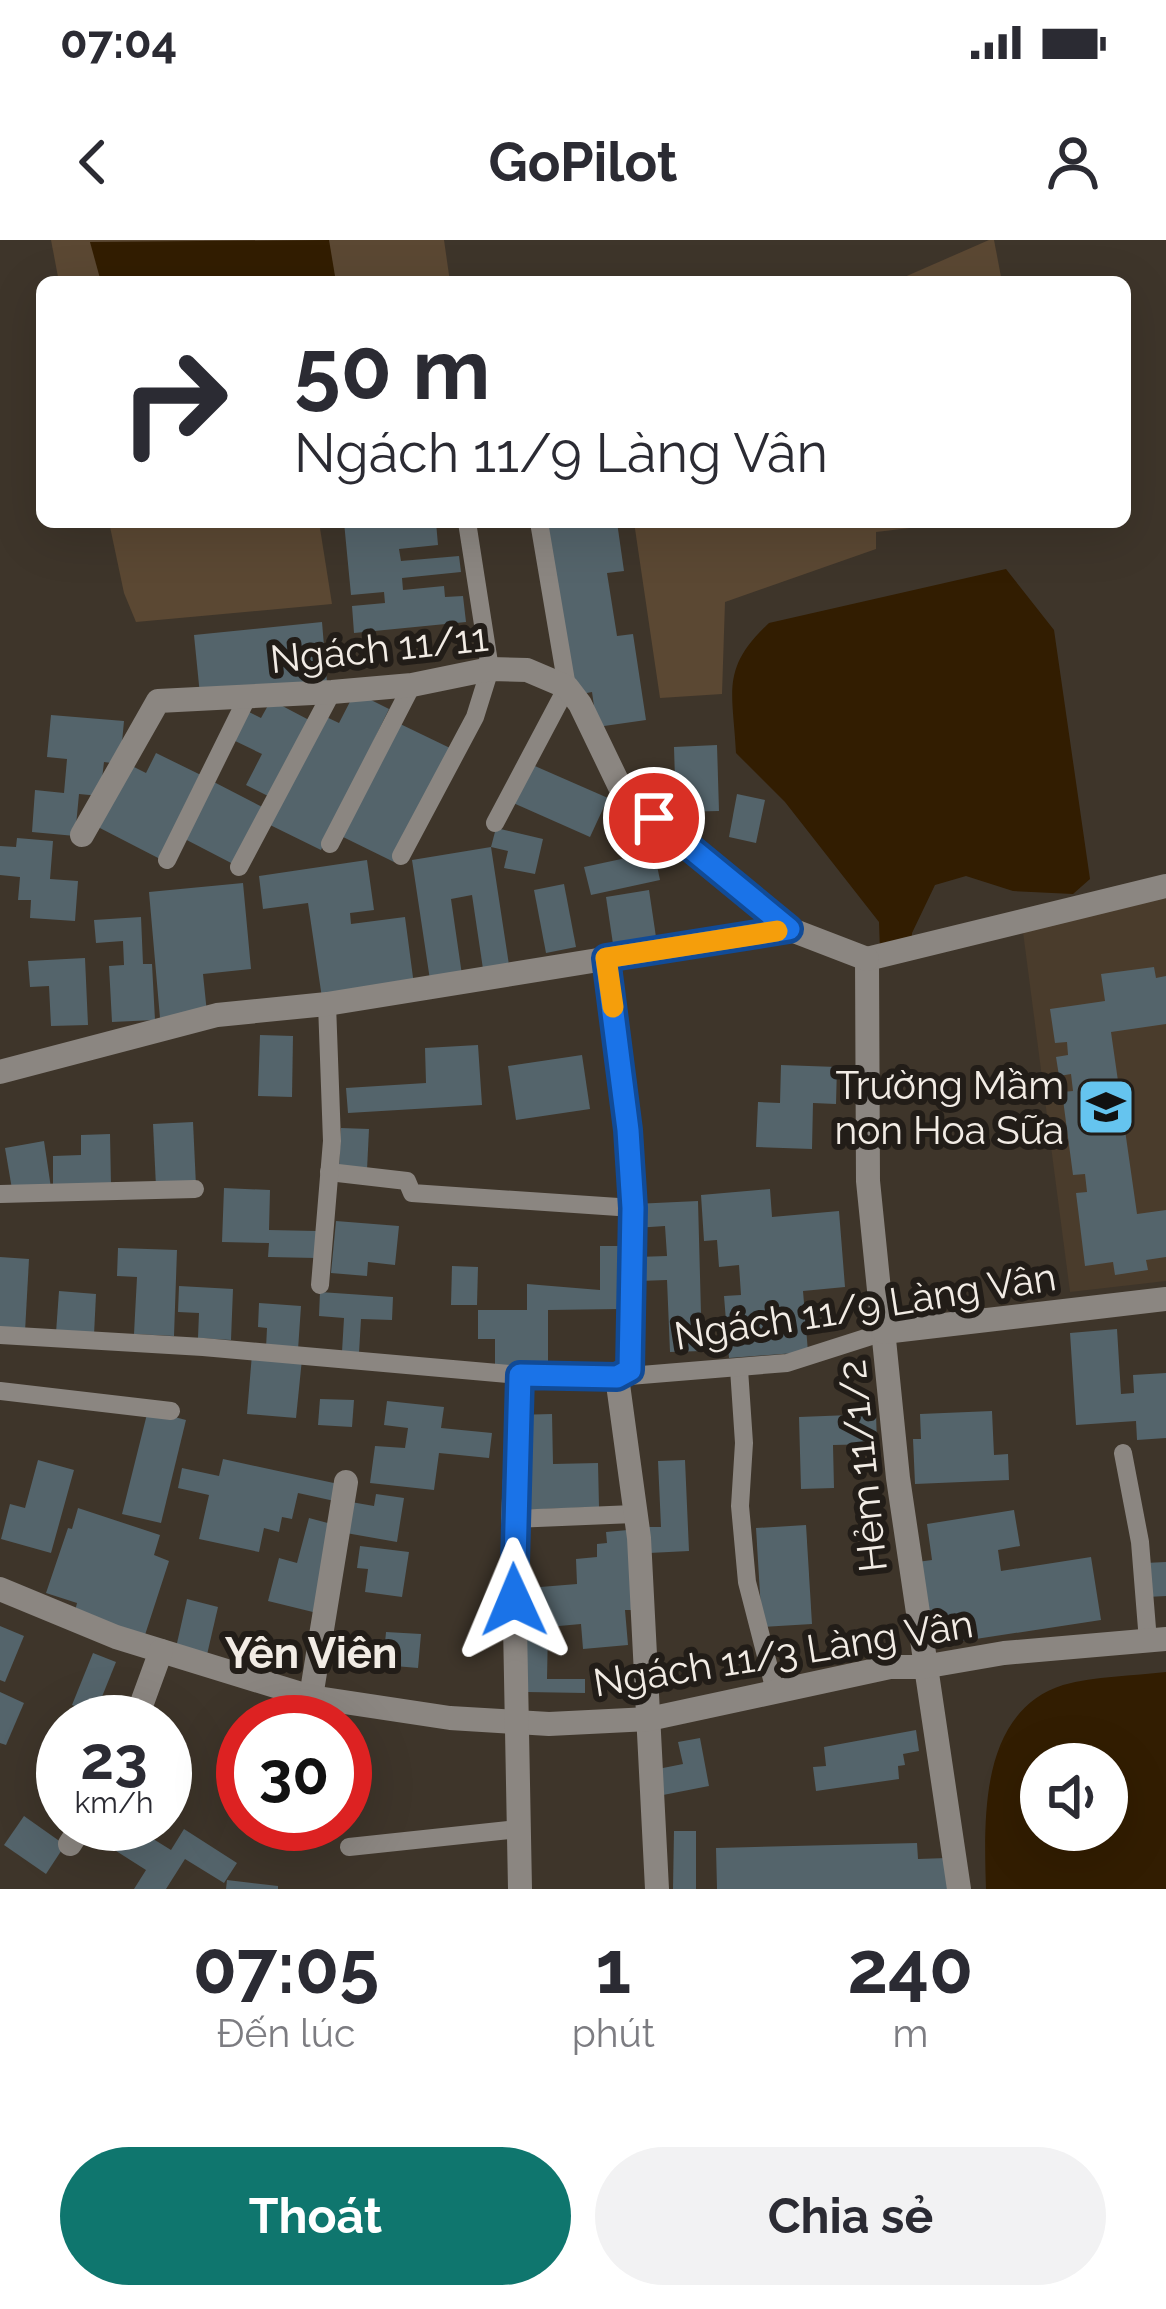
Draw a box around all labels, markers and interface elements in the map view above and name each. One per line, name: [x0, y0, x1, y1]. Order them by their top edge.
text: 07:04: [60, 16, 177, 69]
icon: back: [60, 129, 126, 195]
icon: person: [1040, 129, 1106, 195]
text: GoPilot: [489, 130, 677, 194]
text: 50 m: [294, 320, 490, 419]
icon: right: [96, 324, 252, 480]
text: Ngách 11/9 Làng Vân: [294, 421, 828, 485]
street label: Ngách 11/11: [268, 614, 490, 682]
pin: [603, 767, 705, 869]
icon: arrive: [621, 785, 687, 851]
place label: Trường Mầm non Hoa Sữa: [834, 1062, 1064, 1153]
school or university icon: Trường Mầm non Hoa Sữa: [1075, 1076, 1137, 1138]
street label: Ngách 11/9 Làng Vân: [671, 1253, 1059, 1359]
street label: Hẻm 11/1/2: [828, 1358, 896, 1574]
position arrow: [451, 1537, 577, 1663]
street label: Ngách 11/3 Làng Vân: [590, 1600, 976, 1706]
district label: Yên Viên: [225, 1629, 397, 1678]
speed limit sign: 30: [216, 1695, 372, 1851]
text: 23: [80, 1723, 148, 1793]
map controls: [1020, 1743, 1128, 1851]
button: sound: [1020, 1743, 1128, 1851]
text: km/h: [74, 1785, 154, 1820]
text: 07:05: [193, 1925, 379, 2010]
text: 1: [595, 1925, 631, 2010]
text: 240: [847, 1925, 973, 2010]
text: Đến lúc: [216, 2010, 355, 2056]
text: phút: [572, 2010, 655, 2056]
text: m: [892, 2010, 928, 2056]
button: Thoát: [60, 2147, 571, 2285]
button: Chia sẻ: [595, 2147, 1106, 2285]

